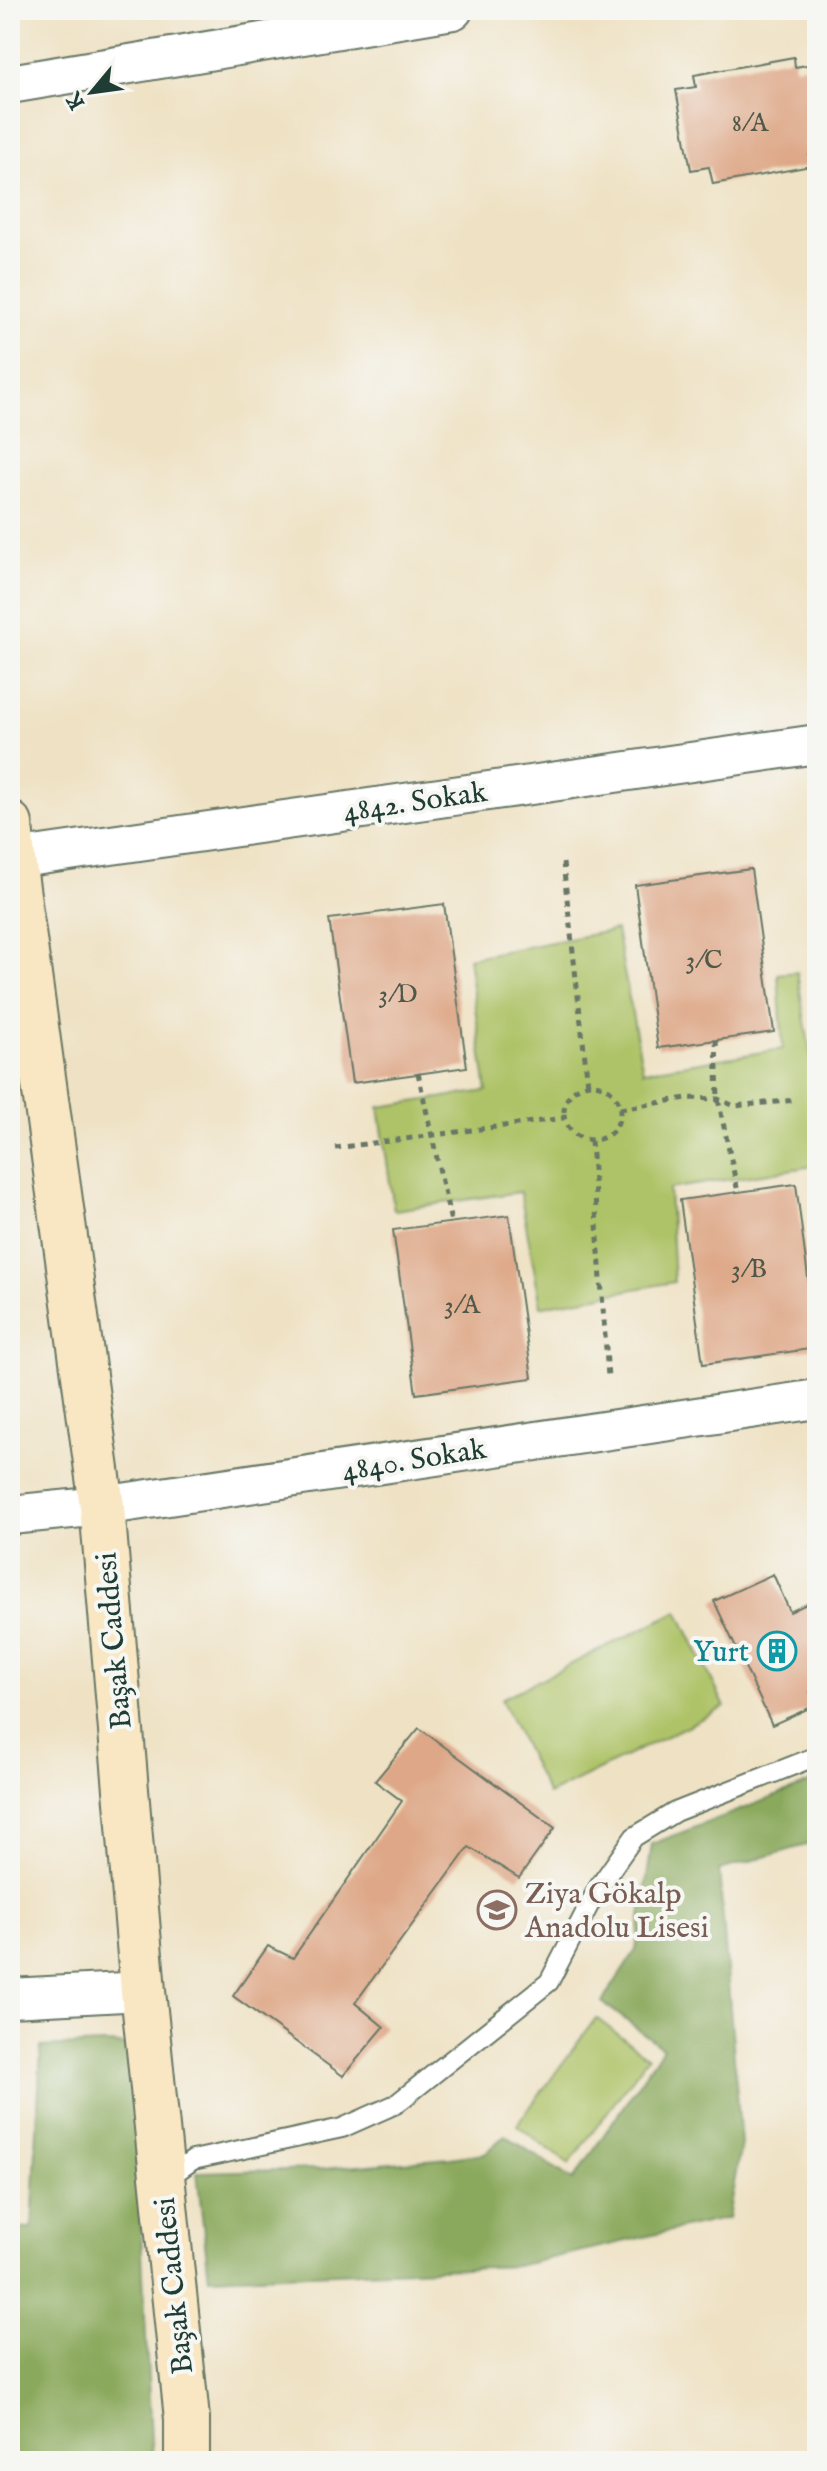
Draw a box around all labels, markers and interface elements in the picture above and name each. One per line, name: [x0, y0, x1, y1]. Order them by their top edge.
north arrow: [52, 52, 132, 132]
text: K: [60, 86, 92, 114]
house number: 8/A: [732, 107, 770, 140]
street label: 4842. Sokak: [341, 774, 491, 832]
house number: 3/C: [685, 944, 723, 977]
house number: 3/D: [378, 978, 418, 1011]
house number: 3/B: [731, 1253, 767, 1286]
house number: 3/A: [444, 1289, 481, 1322]
street label: 4840. Sokak: [340, 1431, 490, 1491]
street label: Başak Caddesi: [88, 1551, 142, 1731]
building icon: Yurt: [756, 1630, 798, 1672]
place label: Yurt: [693, 1634, 749, 1672]
place label: Ziya Gökalp Anadolu Lisesi: [524, 1876, 709, 1948]
school or university icon: Ziya Gökalp Anadolu Lisesi: [476, 1889, 518, 1931]
street label: Başak Caddesi: [147, 2195, 203, 2376]

